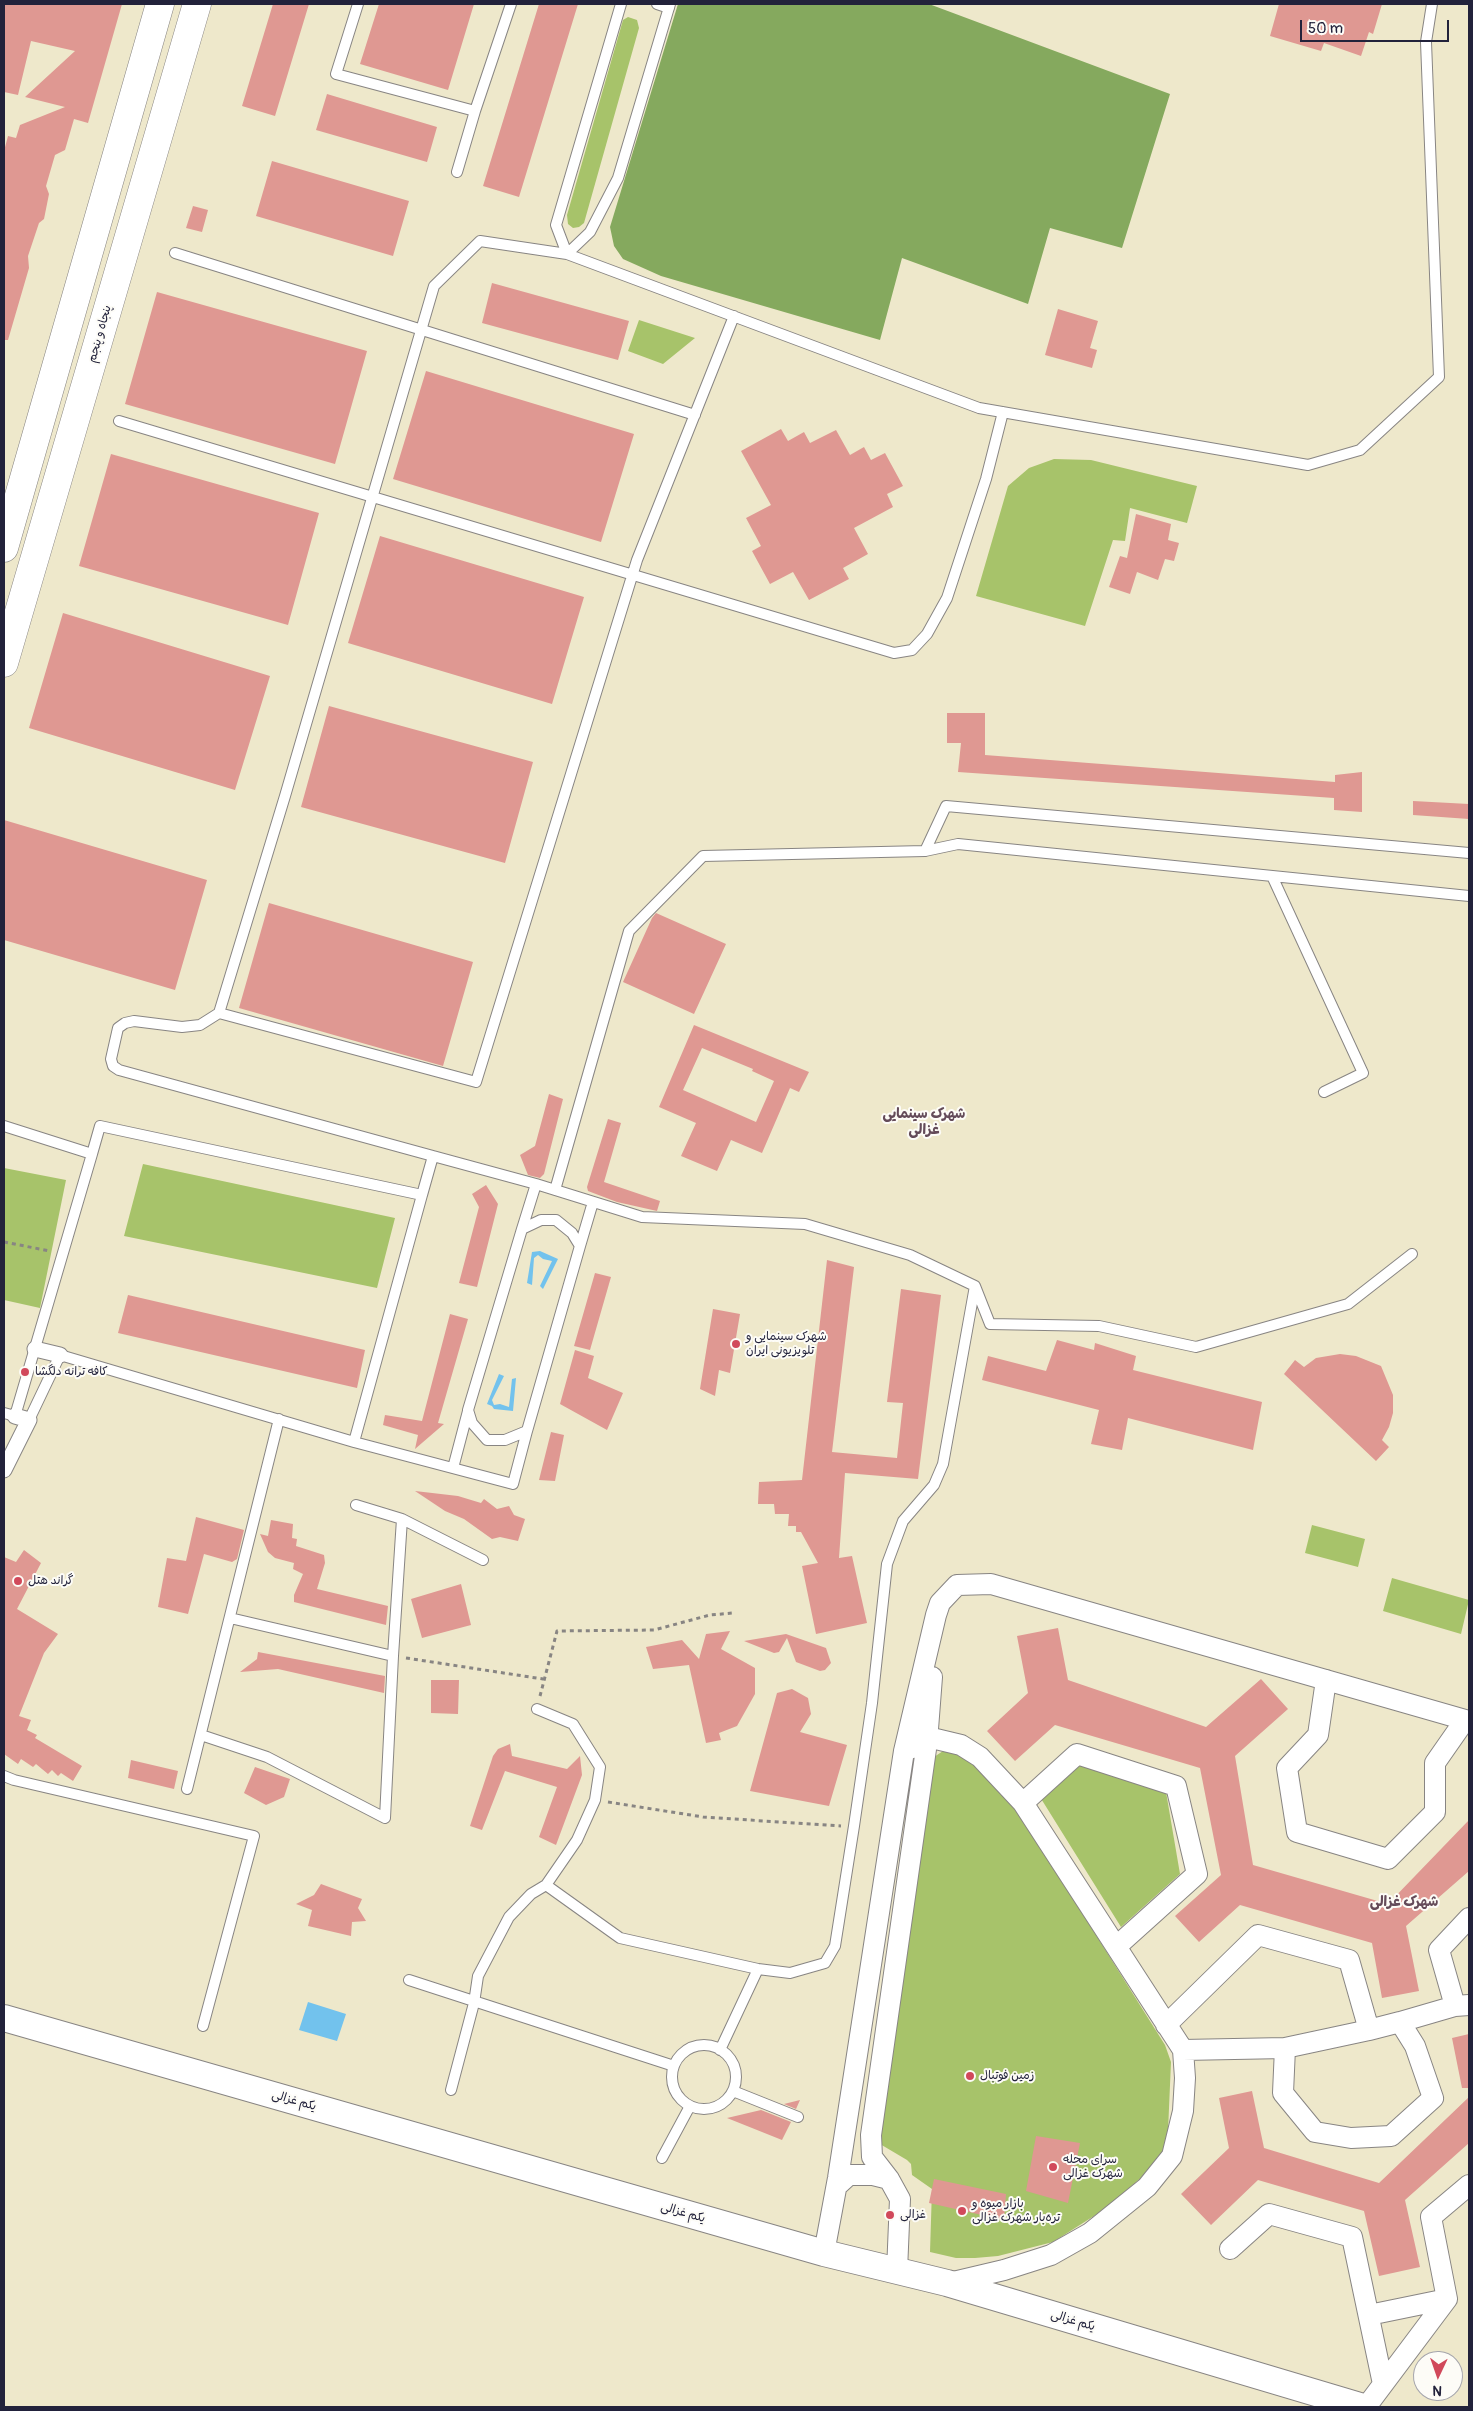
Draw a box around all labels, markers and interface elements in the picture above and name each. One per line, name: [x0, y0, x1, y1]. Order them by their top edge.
scale bar: [1303, 10, 1452, 42]
text: 50 m: [1308, 19, 1343, 38]
street label: پنجاه و پنجم: [85, 304, 115, 364]
district label: شهرک سینمایی غزالی: [883, 1106, 965, 1138]
place label: شهرک سینمایی و تلویزیونی ایران: [746, 1330, 827, 1358]
marker: شهرک سینمایی و تلویزیونی ایران: [730, 1338, 742, 1350]
place label: کافه ترانه دلگشا: [35, 1365, 108, 1379]
marker: کافه ترانه دلگشا: [19, 1366, 31, 1378]
place label: گراند هتل: [28, 1574, 73, 1588]
marker: گراند هتل: [12, 1575, 24, 1587]
district label: شهرک غزالی: [1370, 1894, 1438, 1910]
place label: زمین فوتبال: [980, 2069, 1034, 2083]
marker: زمین فوتبال: [964, 2070, 976, 2082]
street label: یکم غزالی: [270, 2088, 318, 2114]
place label: سرای محله شهرک غزالی: [1063, 2153, 1123, 2181]
marker: سرای محله شهرک غزالی: [1047, 2161, 1059, 2173]
place label: بازار میوه و تره‌بار شهرک غزالی: [972, 2197, 1060, 2225]
street label: یکم غزالی: [659, 2200, 707, 2226]
marker: بازار میوه و تره‌بار شهرک غزالی: [956, 2205, 968, 2217]
place label: غزالی: [900, 2208, 926, 2222]
marker: غزالی: [884, 2209, 896, 2221]
street label: یکم غزالی: [1049, 2307, 1097, 2335]
north arrow: [1413, 2351, 1463, 2401]
text: N: [1432, 2382, 1442, 2399]

